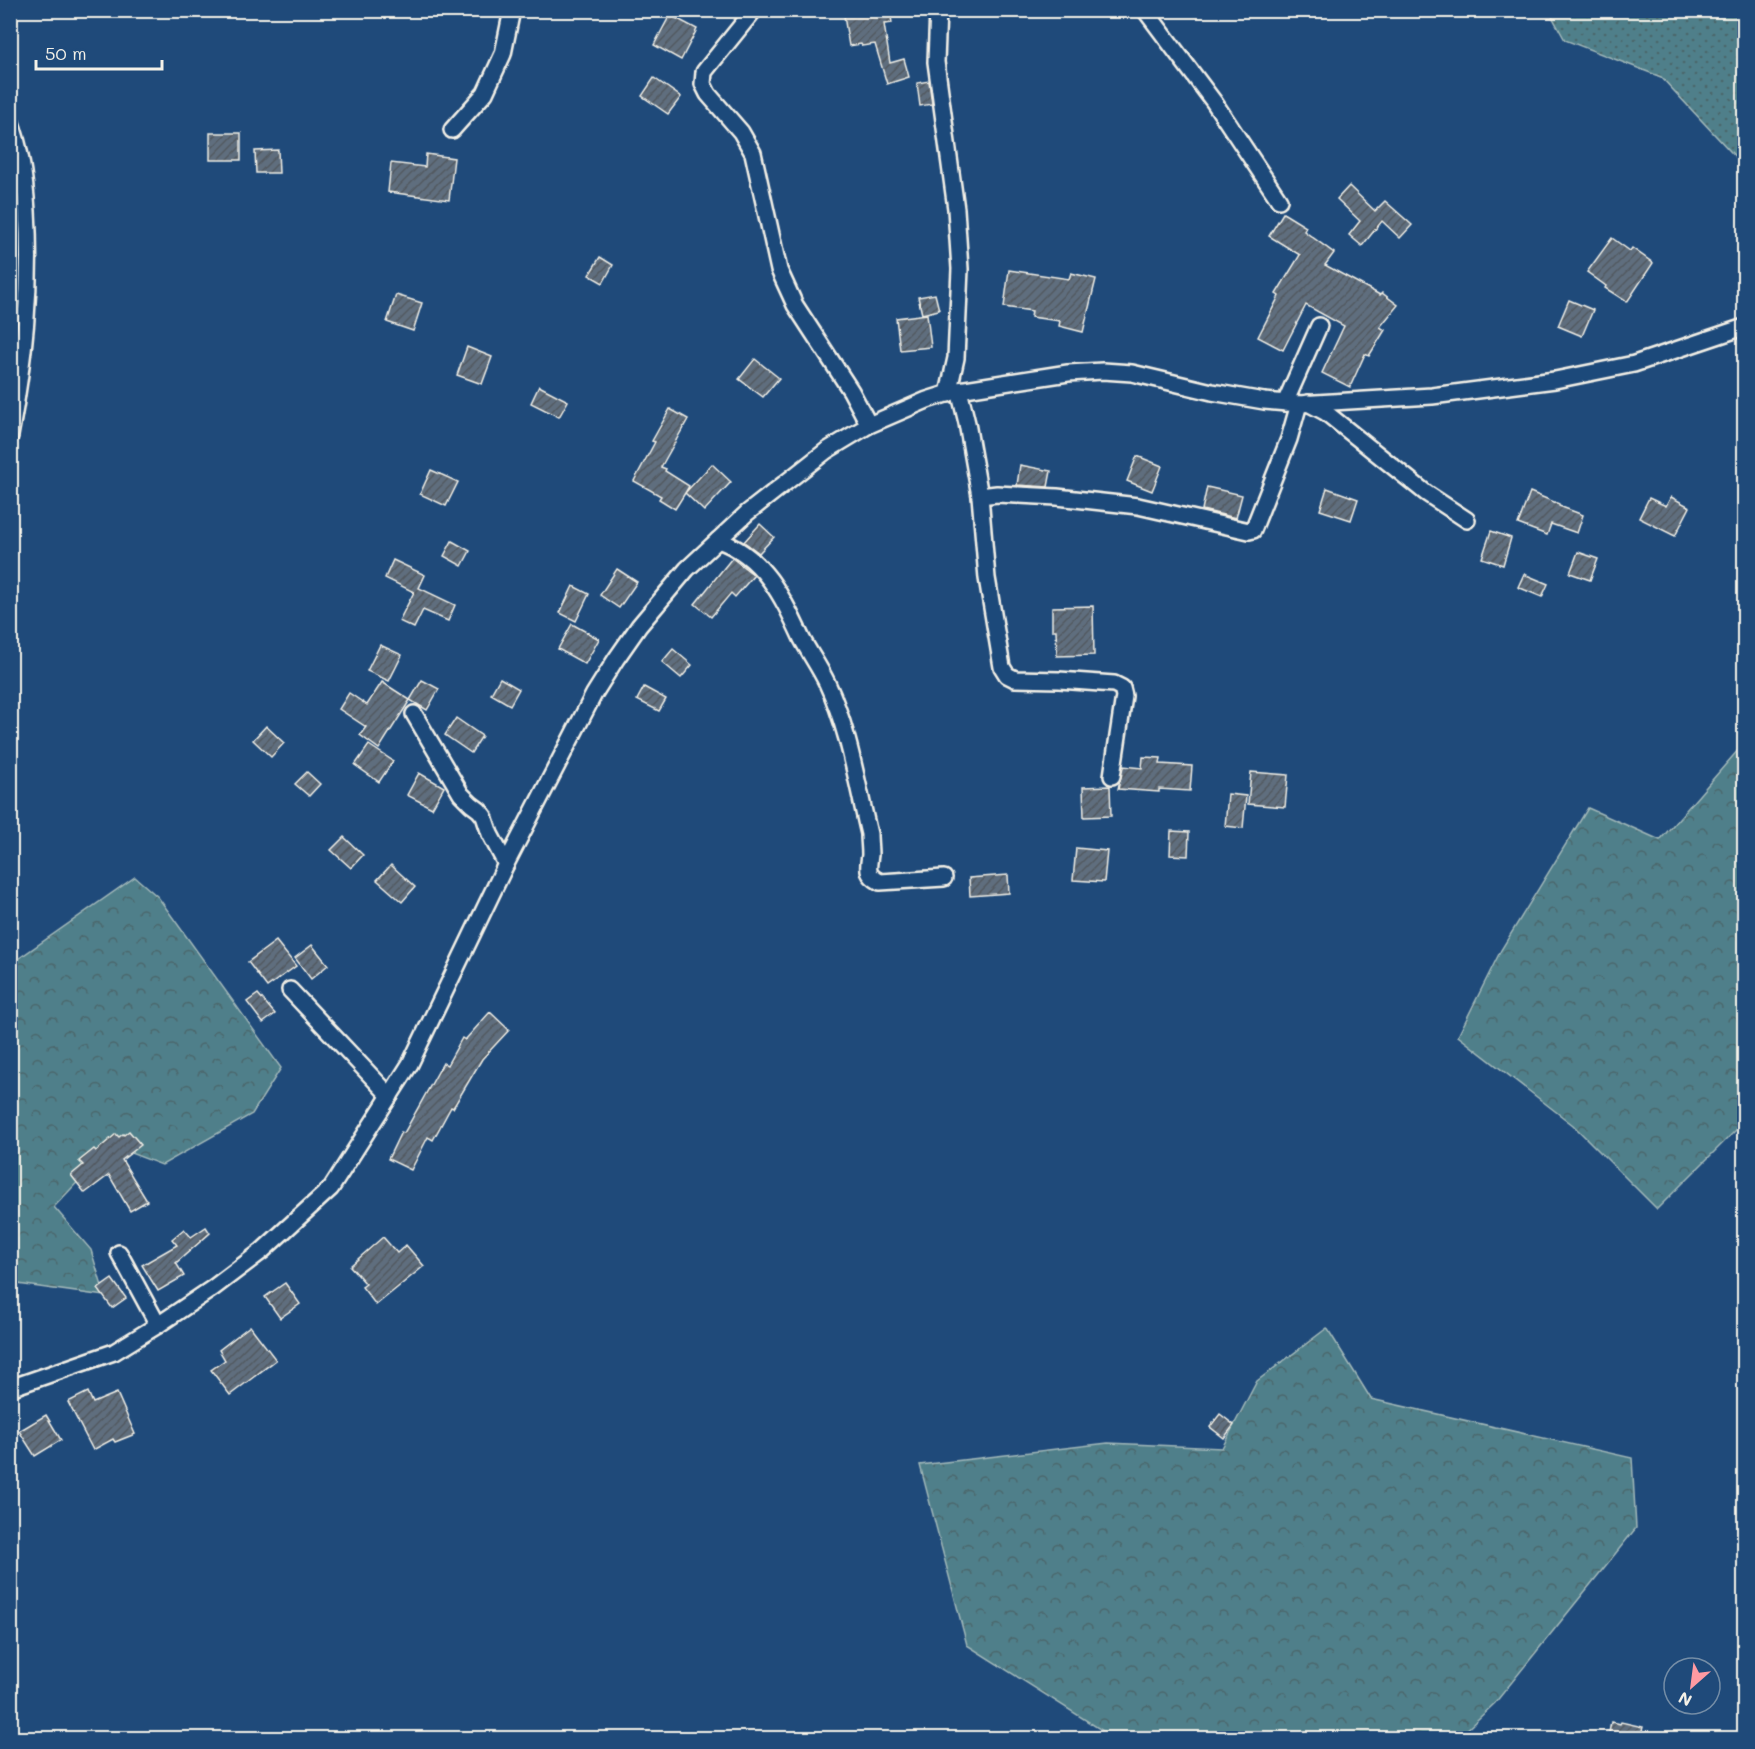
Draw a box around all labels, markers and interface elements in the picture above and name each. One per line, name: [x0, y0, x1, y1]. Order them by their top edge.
scale bar: [36, 33, 162, 71]
text: 50 m: [45, 41, 87, 65]
north arrow: [1662, 1656, 1722, 1716]
text: N: [1674, 1688, 1695, 1712]

